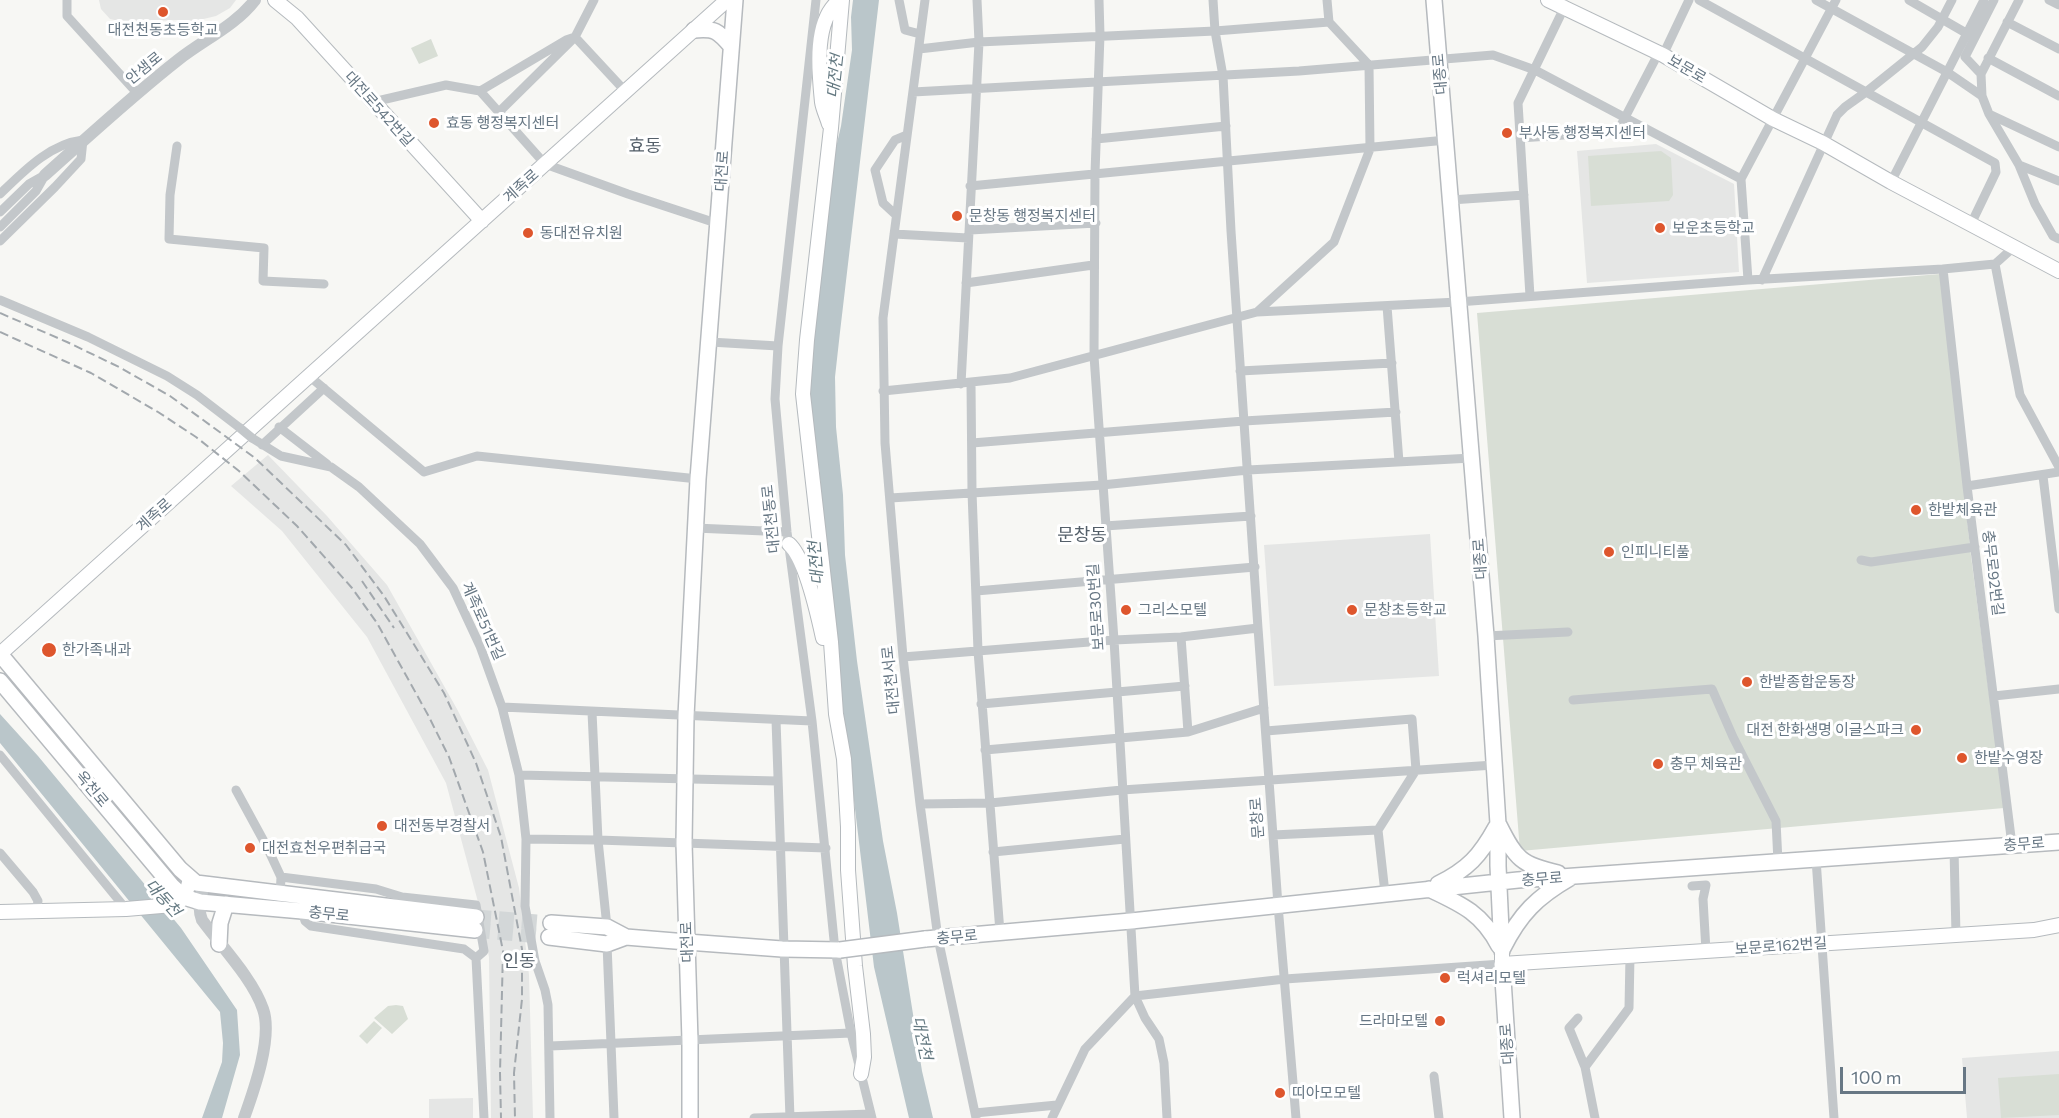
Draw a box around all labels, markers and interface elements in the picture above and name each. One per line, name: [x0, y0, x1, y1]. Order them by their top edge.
marker: 대전천동초등학교: [156, 5, 170, 19]
place label: 대전천동초등학교: [108, 21, 218, 39]
street label: 안샘로: [122, 48, 166, 88]
street label: 보문로: [1665, 51, 1709, 87]
water label: 대전천: [823, 53, 847, 99]
street label: 대종로: [1429, 53, 1451, 95]
street label: 대전로542번길: [341, 68, 417, 150]
place label: 효동 행정복지센터: [446, 114, 559, 132]
marker: 효동 행정복지센터: [427, 116, 441, 130]
place label: 부사동 행정복지센터: [1519, 124, 1646, 142]
marker: 부사동 행정복지센터: [1500, 126, 1514, 140]
district label: 효동: [628, 135, 662, 157]
street label: 대전로: [712, 150, 732, 192]
street label: 계족로: [500, 165, 542, 207]
place label: 문창동 행정복지센터: [969, 207, 1096, 225]
marker: 문창동 행정복지센터: [950, 209, 964, 223]
place label: 보운초등학교: [1672, 219, 1755, 237]
marker: 보운초등학교: [1653, 221, 1667, 235]
place label: 동대전유치원: [540, 224, 623, 242]
marker: 동대전유치원: [521, 226, 535, 240]
street label: 대전천동로: [758, 484, 784, 554]
street label: 계족로: [133, 494, 175, 536]
place label: 한밭체육관: [1928, 501, 1997, 519]
marker: 한밭체육관: [1909, 503, 1923, 517]
district label: 문창동: [1057, 524, 1107, 546]
street label: 충무로92번길: [1979, 529, 2007, 617]
street label: 대종로: [1470, 538, 1490, 580]
water label: 대전천: [805, 540, 827, 586]
place label: 인피니티풀: [1621, 543, 1690, 561]
marker: 인피니티풀: [1602, 545, 1616, 559]
street label: 보문로30번길: [1084, 563, 1108, 651]
street label: 계족로51번길: [458, 579, 508, 663]
place label: 그리스모텔: [1138, 601, 1207, 619]
place label: 문창초등학교: [1364, 601, 1447, 619]
marker: 그리스모텔: [1119, 603, 1133, 617]
marker: 문창초등학교: [1345, 603, 1359, 617]
marker: 한가족내과: [40, 641, 58, 659]
place label: 한가족내과: [62, 641, 131, 659]
street label: 대전천서로: [878, 645, 904, 715]
place label: 한밭종합운동장: [1759, 673, 1856, 691]
marker: 한밭종합운동장: [1740, 675, 1754, 689]
place label: 대전 한화생명 이글스파크: [1746, 721, 1904, 739]
marker: 대전 한화생명 이글스파크: [1909, 723, 1923, 737]
place label: 한밭수영장: [1974, 749, 2043, 767]
marker: 한밭수영장: [1955, 751, 1969, 765]
place label: 충무 체육관: [1670, 755, 1742, 773]
marker: 충무 체육관: [1651, 757, 1665, 771]
street label: 옥천로: [72, 767, 112, 811]
street label: 문창로: [1247, 797, 1267, 839]
place label: 대전동부경찰서: [394, 817, 491, 835]
marker: 대전동부경찰서: [375, 819, 389, 833]
street label: 충무로: [2003, 834, 2045, 854]
place label: 대전효천우편취급국: [262, 839, 386, 857]
marker: 대전효천우편취급국: [243, 841, 257, 855]
street label: 충무로: [1521, 869, 1563, 889]
water label: 대동천: [141, 875, 185, 921]
street label: 충무로: [307, 903, 351, 925]
street label: 대전로: [677, 921, 697, 963]
street label: 충무로: [936, 926, 978, 948]
street label: 보문로162번길: [1734, 934, 1828, 958]
district label: 인동: [502, 950, 536, 972]
place label: 럭셔리모텔: [1457, 969, 1526, 987]
marker: 럭셔리모텔: [1438, 971, 1452, 985]
place label: 드라마모텔: [1359, 1012, 1428, 1030]
water label: 대전천: [908, 1014, 936, 1062]
marker: 드라마모텔: [1433, 1014, 1447, 1028]
street label: 대종로: [1497, 1023, 1517, 1065]
scale bar: [1843, 1055, 1969, 1093]
text: 100 m: [1851, 1066, 1901, 1088]
place label: 띠아모모텔: [1292, 1084, 1361, 1102]
marker: 띠아모모텔: [1273, 1086, 1287, 1100]

